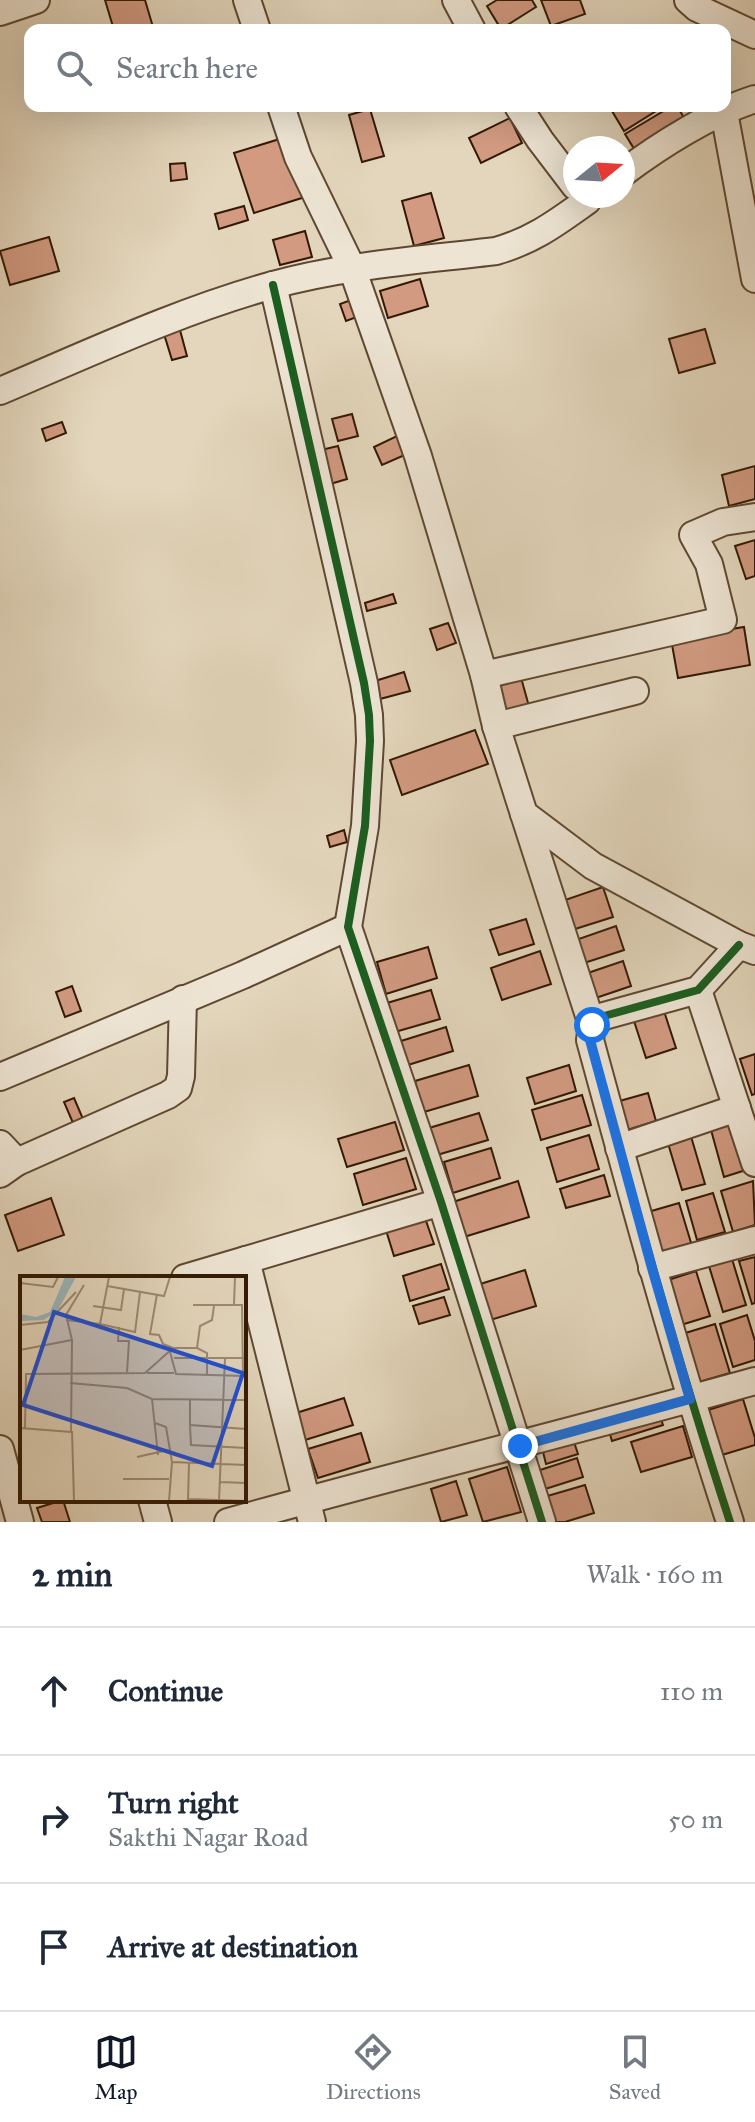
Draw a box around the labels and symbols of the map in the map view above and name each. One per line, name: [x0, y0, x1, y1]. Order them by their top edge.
north arrow: [563, 136, 635, 208]
route start: [574, 1007, 610, 1043]
inset map: [20, 1276, 246, 1502]
route end: [502, 1428, 538, 1464]

